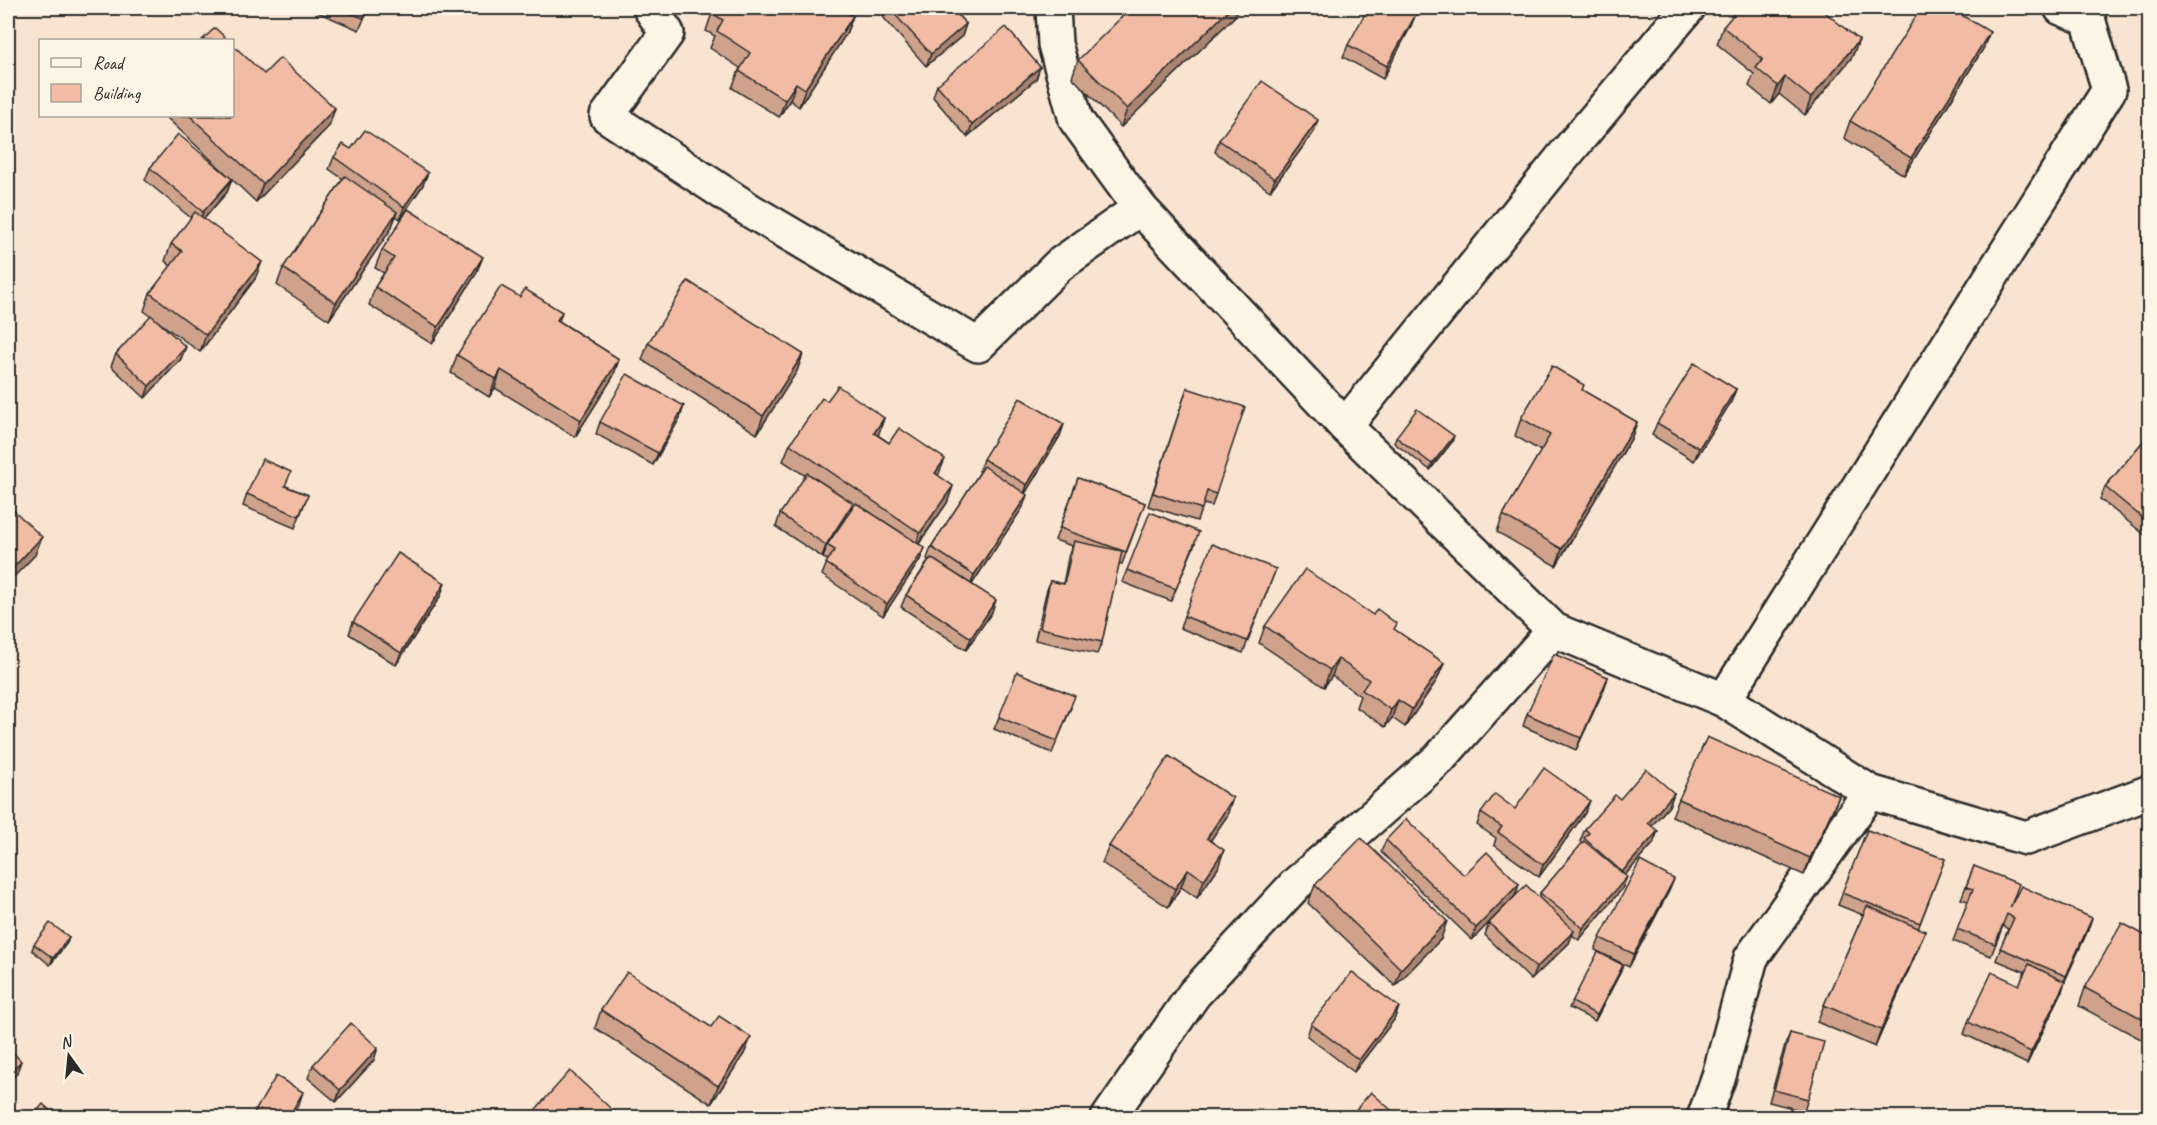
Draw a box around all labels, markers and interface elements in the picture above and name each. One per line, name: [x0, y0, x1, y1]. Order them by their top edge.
legend: [39, 39, 234, 117]
text: Road: [93, 52, 126, 74]
text: Building: [93, 82, 142, 104]
north arrow: [39, 1026, 99, 1086]
text: N: [58, 1031, 76, 1053]

